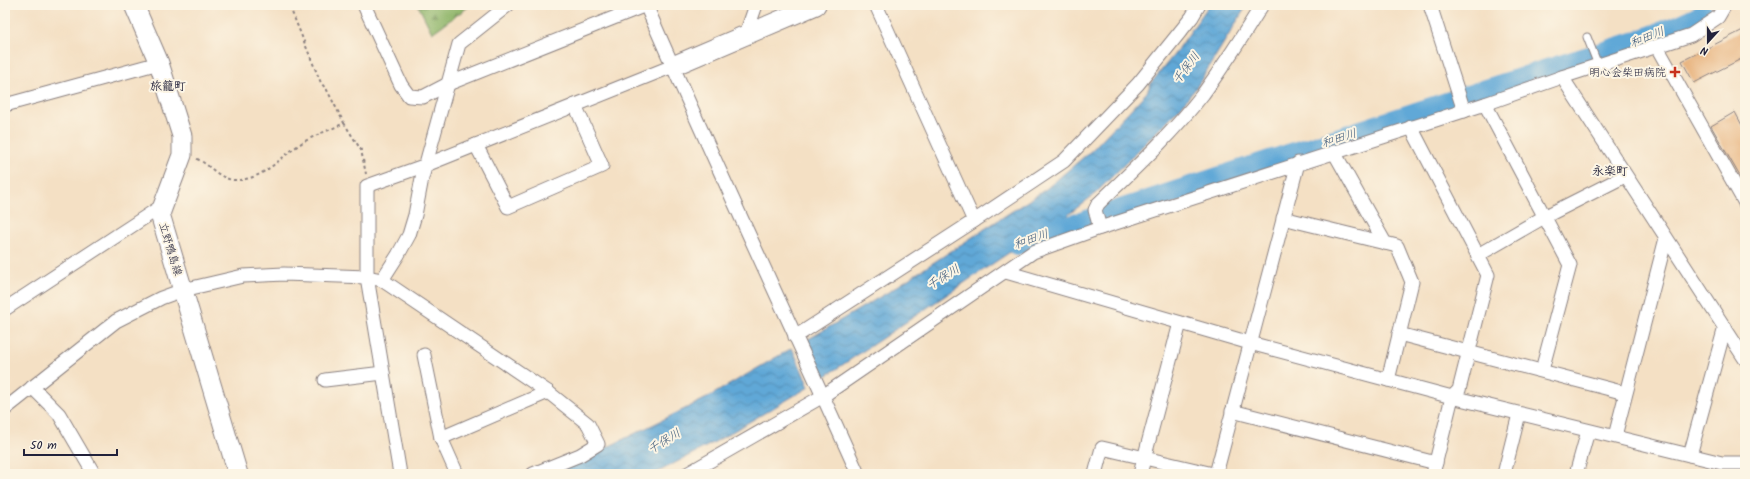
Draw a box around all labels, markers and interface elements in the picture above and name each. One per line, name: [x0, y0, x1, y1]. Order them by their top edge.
water label: 和田川: [1627, 22, 1667, 53]
north arrow: [1688, 22, 1728, 62]
text: N: [1698, 41, 1711, 60]
water label: 千保川: [1168, 48, 1205, 88]
place label: 明心会柴田病院: [1589, 64, 1666, 82]
marker: 明心会柴田病院: [1669, 66, 1681, 78]
district label: 旅籠町: [150, 77, 186, 96]
water label: 和田川: [1319, 124, 1359, 153]
district label: 永楽町: [1592, 162, 1628, 181]
street label: 立野鴨島線: [153, 220, 187, 278]
water label: 和田川: [1011, 225, 1051, 254]
water label: 千保川: [923, 260, 964, 295]
water label: 千保川: [644, 424, 685, 459]
scale bar: [24, 431, 117, 457]
text: 50 m: [30, 436, 57, 455]

